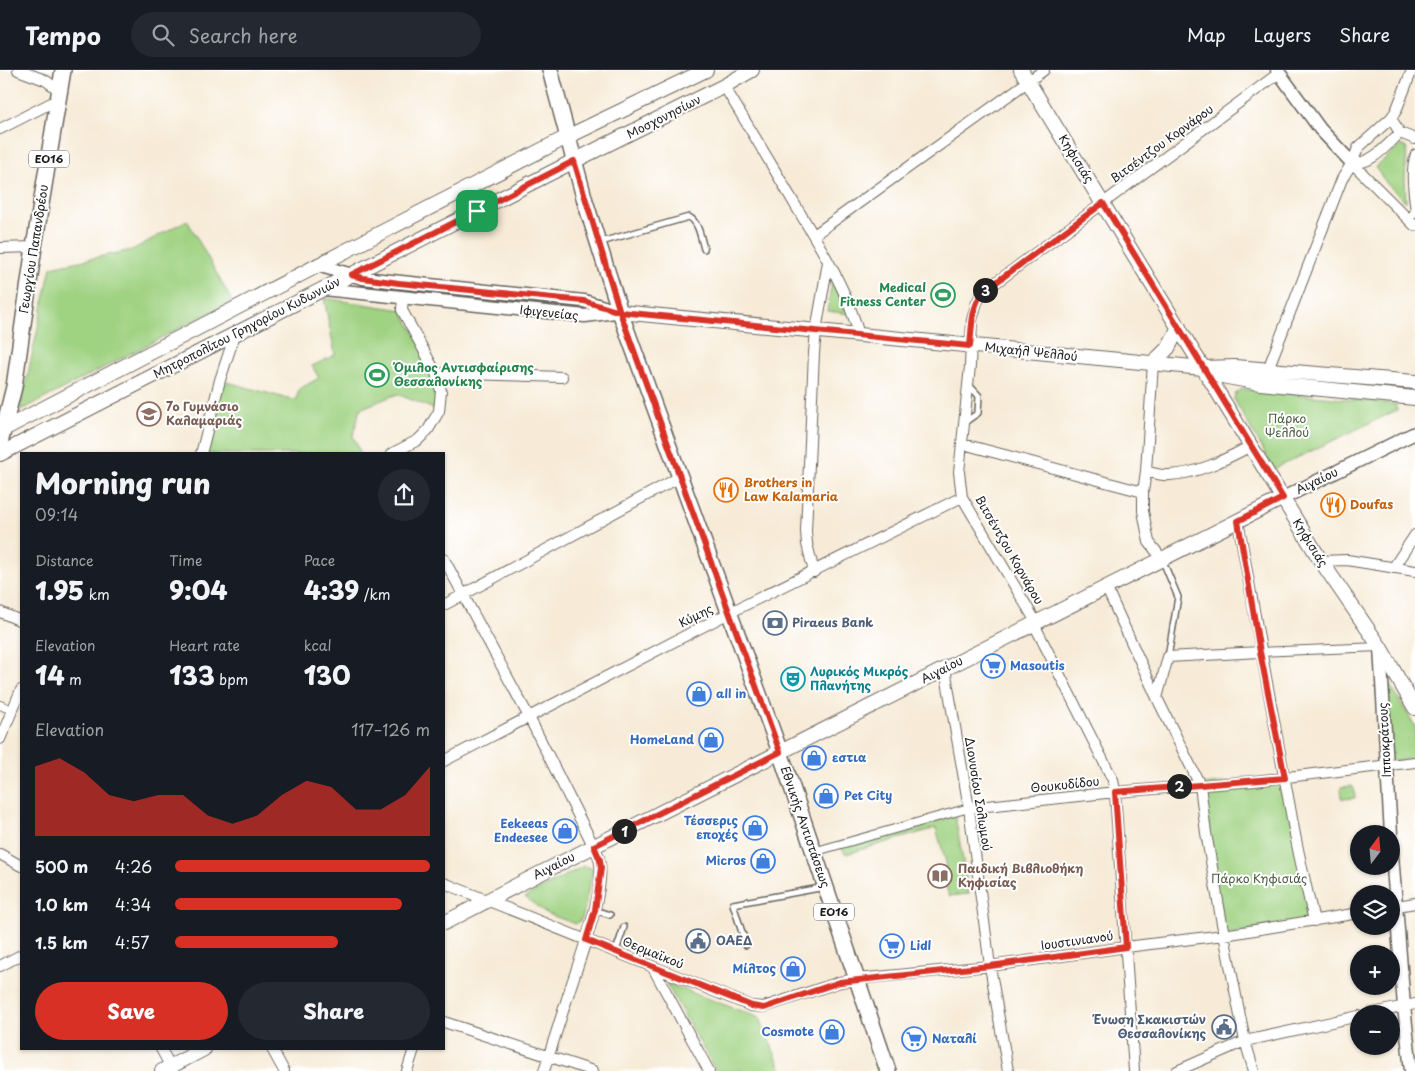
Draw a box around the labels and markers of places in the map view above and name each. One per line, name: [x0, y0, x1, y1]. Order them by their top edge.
pin: [456, 190, 498, 232]
place label: Medical Fitness Center: [840, 278, 927, 310]
pin: 3: [972, 278, 998, 302]
sports icon: Medical Fitness Center: [930, 282, 956, 308]
place label: Όμιλος Αντισφαίρισης Θεσσαλονίκης: [392, 358, 534, 390]
sports icon: Όμιλος Αντισφαίρισης Θεσσαλονίκης: [364, 362, 390, 388]
place label: 7ο Γυμνάσιο Καλαμαριάς: [166, 397, 242, 429]
school or university icon: 7ο Γυμνάσιο Καλαμαριάς: [136, 401, 162, 427]
place label: Brothers in Law Kalamaria: [744, 473, 839, 505]
restaurant icon: Brothers in Law Kalamaria: [713, 477, 739, 503]
restaurant icon: Doufas: [1320, 492, 1346, 518]
place label: Doufas: [1350, 495, 1393, 513]
bank icon: Piraeus Bank: [762, 610, 788, 636]
place label: Piraeus Bank: [792, 613, 873, 631]
supermarket icon: Masoutis: [980, 653, 1006, 679]
place label: Masoutis: [1010, 656, 1065, 674]
place label: Λυρικός Μικρός Πλανήτης: [810, 662, 909, 694]
theatre icon: Λυρικός Μικρός Πλανήτης: [780, 666, 806, 692]
shop icon: all in: [686, 681, 712, 707]
place label: all in: [716, 684, 746, 702]
shop icon: HomeLand: [698, 727, 724, 753]
place label: HomeLand: [630, 730, 694, 748]
shop icon: εστια: [801, 745, 827, 771]
place label: εστια: [832, 748, 867, 766]
pin: 2: [1166, 774, 1192, 798]
shop icon: Pet City: [813, 783, 839, 809]
place label: Pet City: [844, 786, 892, 804]
place label: Τέσσερις εποχές: [684, 811, 739, 843]
place label: Eekeeas Endeesee: [494, 814, 548, 846]
shop icon: Τέσσερις εποχές: [742, 815, 768, 841]
shop icon: Eekeeas Endeesee: [552, 818, 578, 844]
pin: 1: [612, 818, 636, 844]
shop icon: Micros: [750, 848, 776, 874]
place label: Micros: [706, 851, 746, 869]
place label: Παιδική Βιβλιοθήκη Κηφισίας: [958, 859, 1083, 891]
library icon: Παιδική Βιβλιοθήκη Κηφισίας: [927, 863, 953, 889]
public building icon: ΟΑΕΔ: [685, 928, 711, 954]
place label: ΟΑΕΔ: [716, 931, 752, 949]
supermarket icon: Lidl: [879, 933, 905, 959]
place label: Lidl: [910, 936, 932, 954]
shop icon: Μίλτος: [780, 956, 806, 982]
place label: Μίλτος: [733, 959, 777, 977]
place label: Ένωση Σκακιστών Θεσσαλονίκης: [1092, 1010, 1206, 1042]
public building icon: Ένωση Σκακιστών Θεσσαλονίκης: [1211, 1014, 1237, 1040]
shop icon: Cosmote: [819, 1019, 845, 1045]
place label: Cosmote: [762, 1022, 814, 1040]
supermarket icon: Ναταλί: [901, 1026, 927, 1052]
place label: Ναταλί: [932, 1029, 977, 1047]

